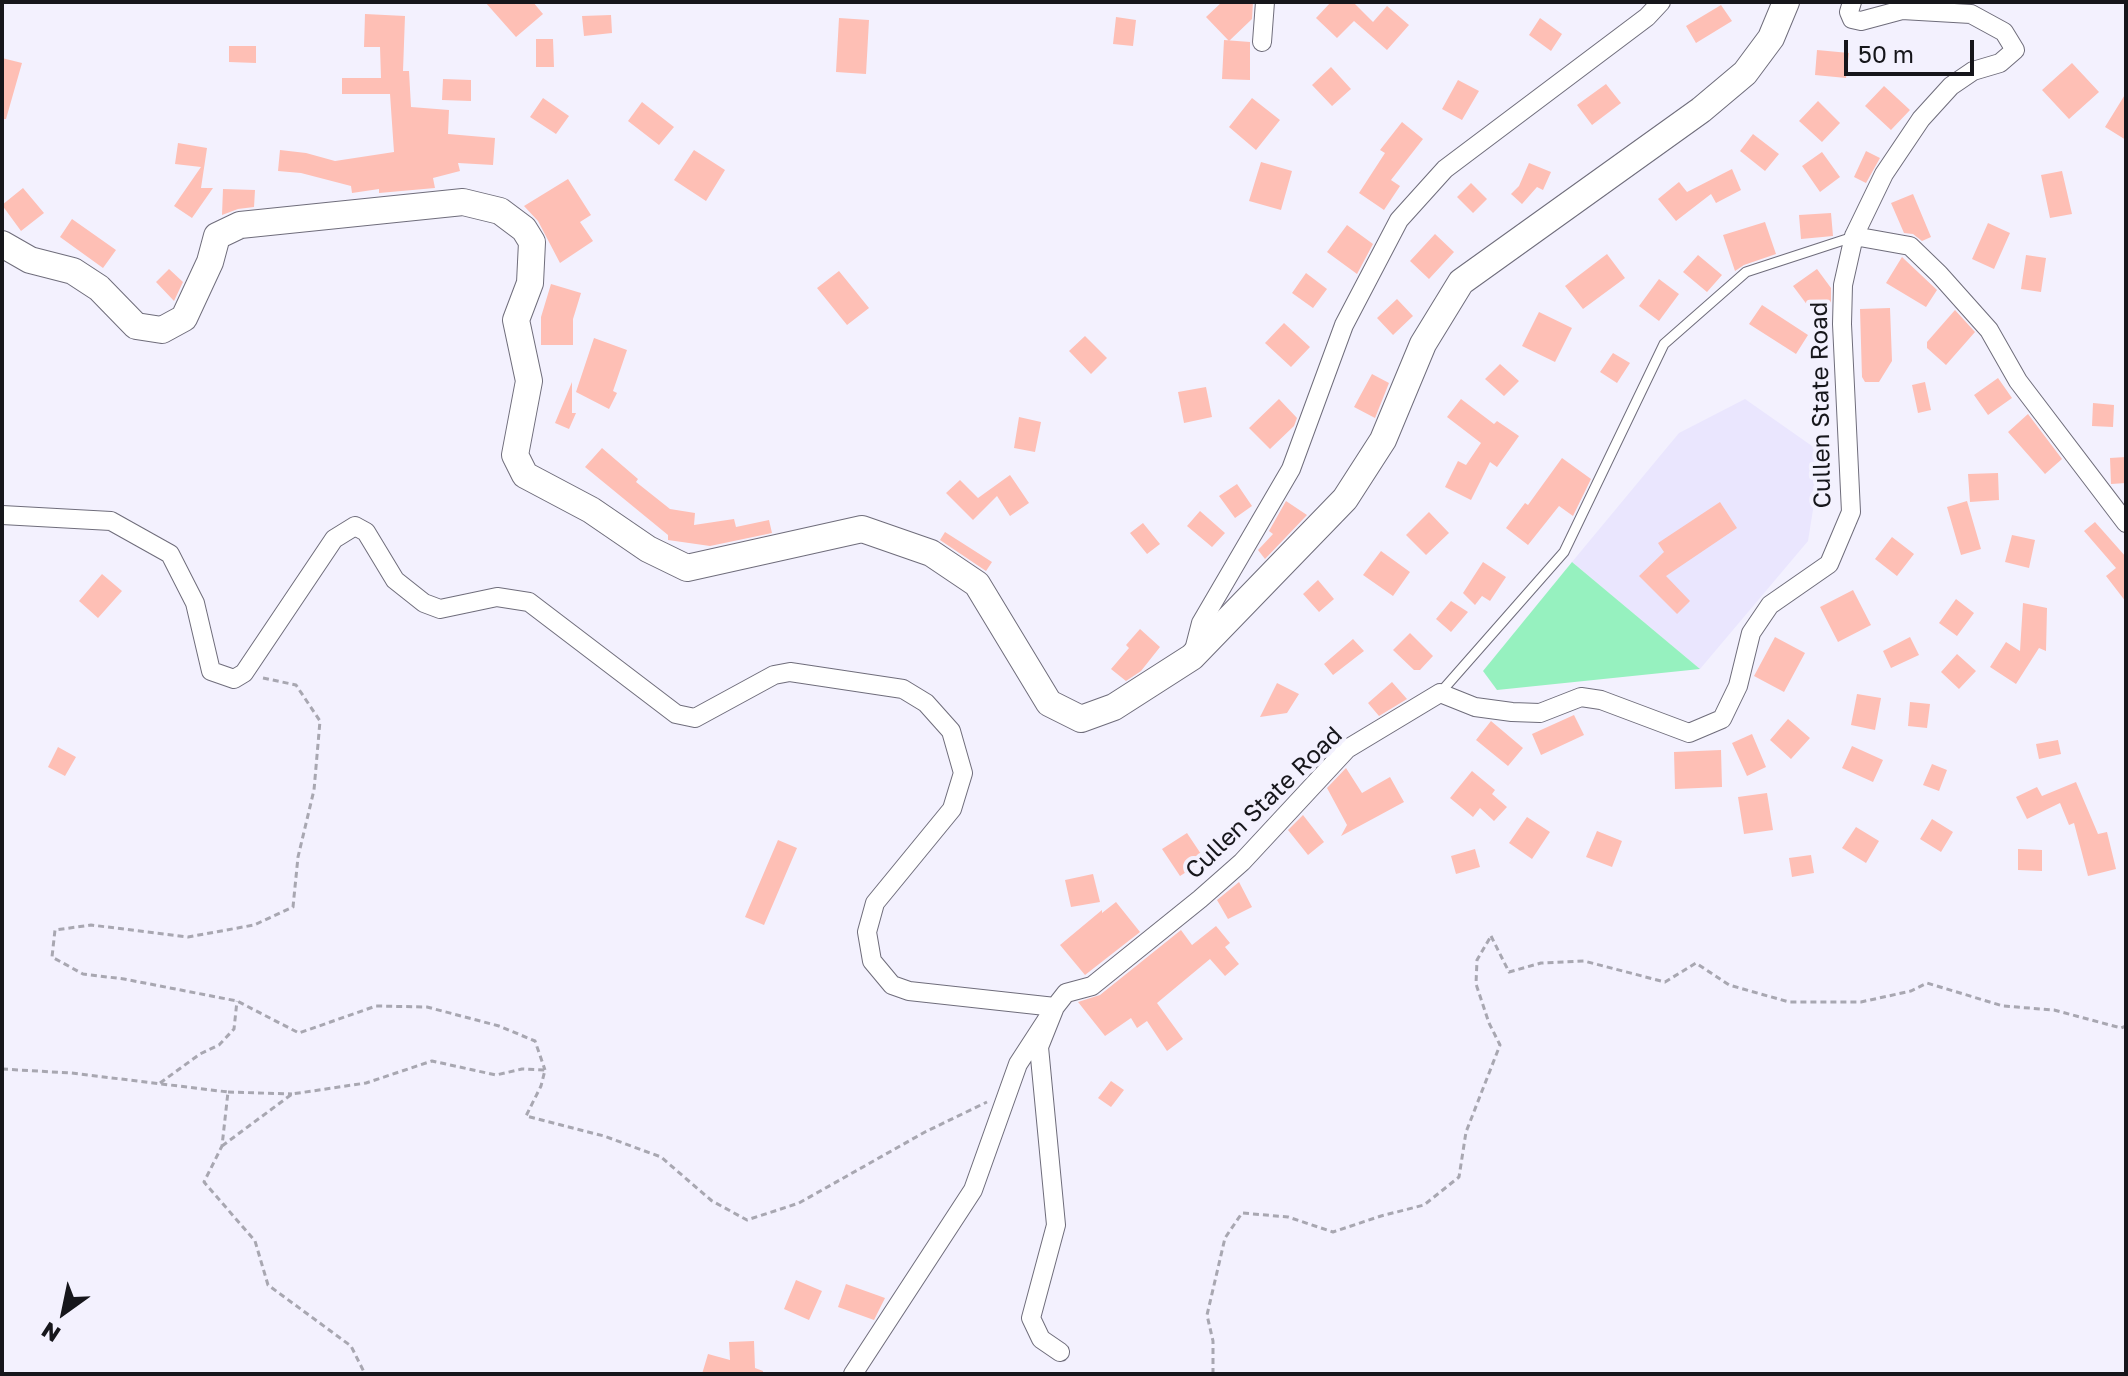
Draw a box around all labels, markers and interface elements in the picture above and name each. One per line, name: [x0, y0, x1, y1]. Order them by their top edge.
scale bar: [1848, 24, 1978, 74]
text: 50 m: [1858, 39, 1914, 68]
street label: Cullen State Road: [1805, 301, 1837, 509]
street label: Cullen State Road: [1180, 721, 1348, 885]
north arrow: [24, 1272, 104, 1352]
text: N: [36, 1317, 65, 1348]

